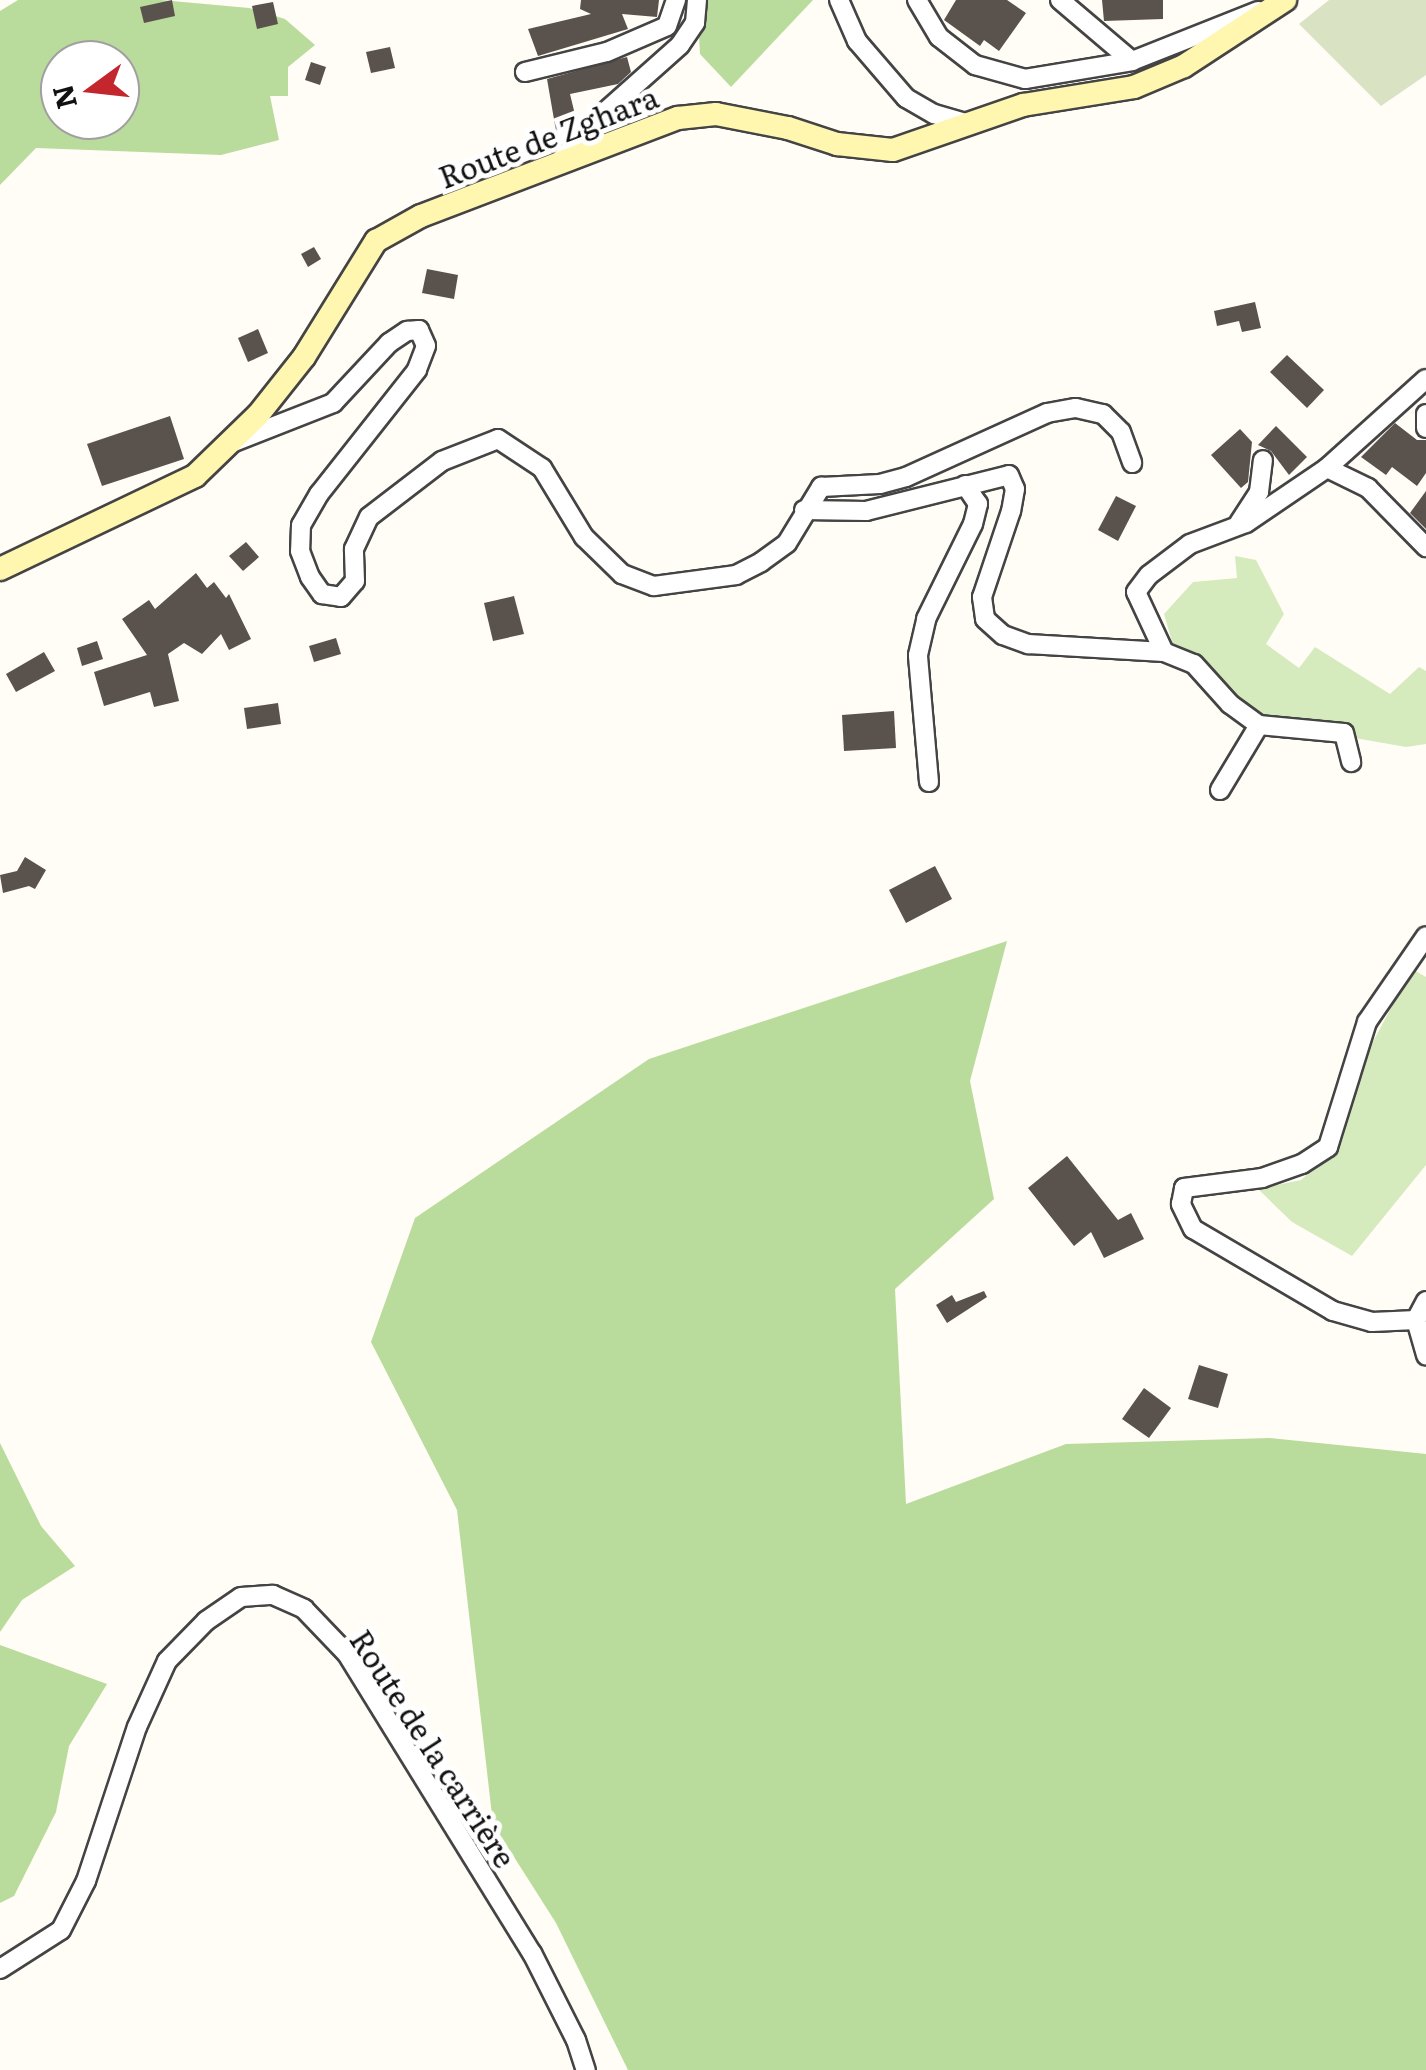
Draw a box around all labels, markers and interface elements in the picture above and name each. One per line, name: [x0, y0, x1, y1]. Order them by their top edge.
north arrow: [40, 40, 140, 140]
street label: Route de Zghara: [433, 78, 663, 194]
text: N: [40, 80, 86, 114]
street label: Route de la carrière: [344, 1623, 524, 1873]

